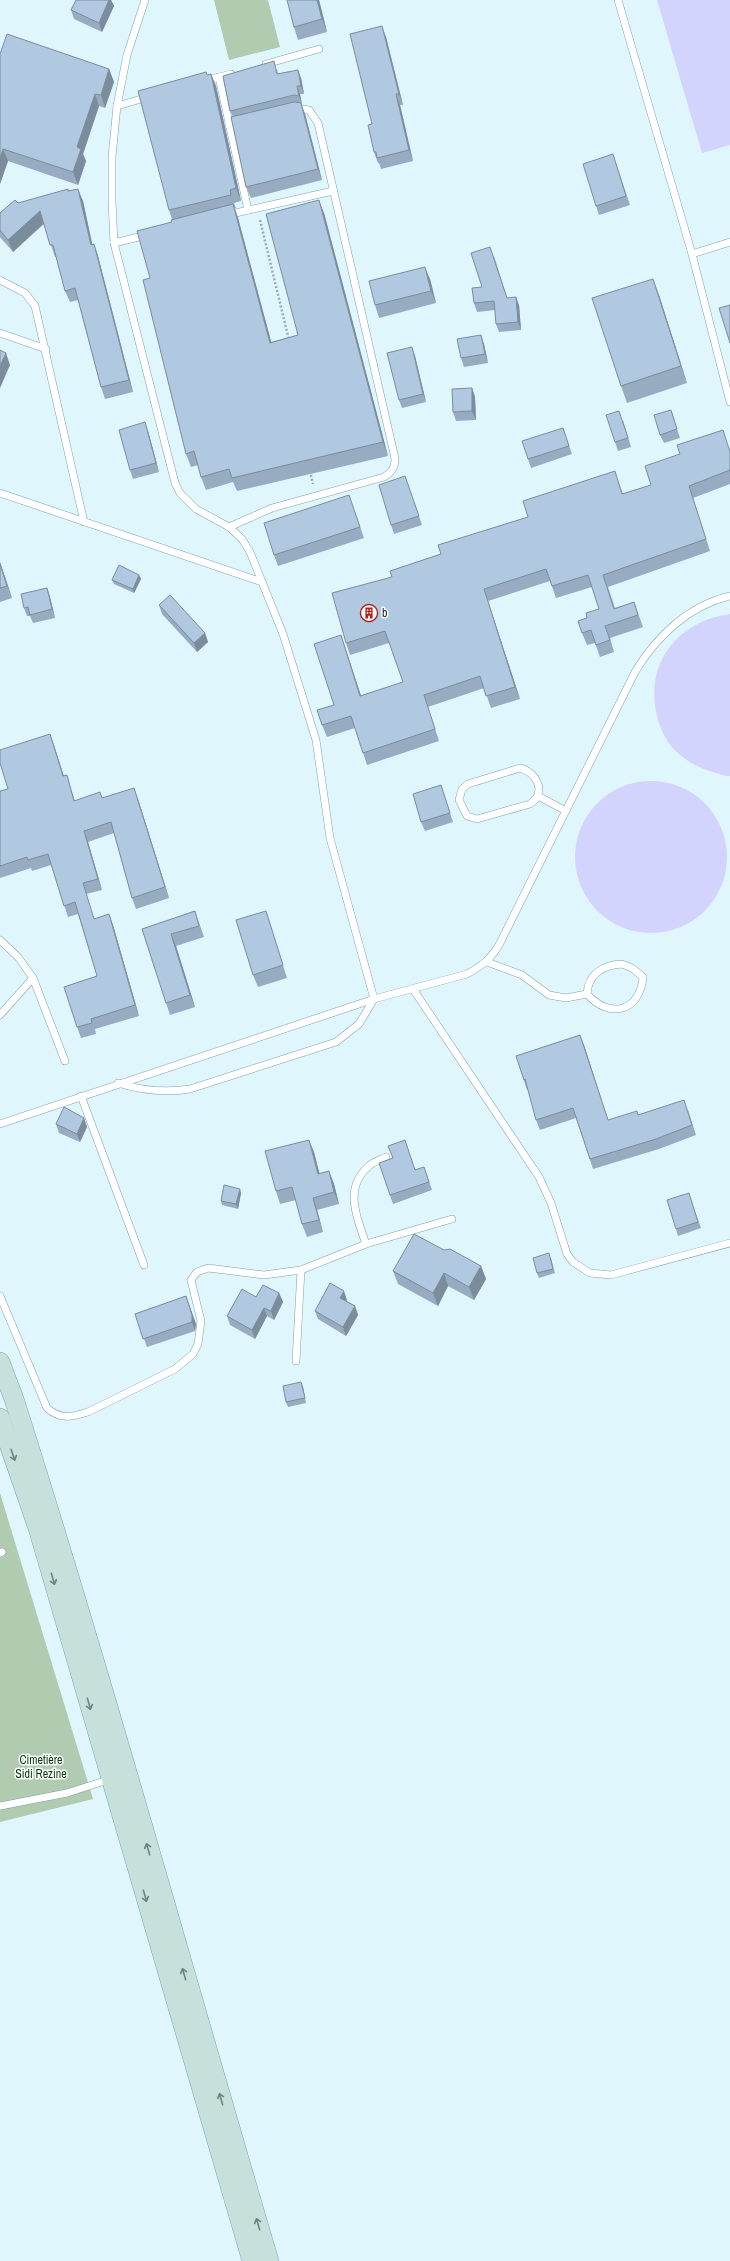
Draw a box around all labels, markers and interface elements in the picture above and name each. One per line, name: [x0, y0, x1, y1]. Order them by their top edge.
building icon: b: [359, 603, 379, 623]
place label: b: [382, 605, 387, 621]
one-way arrow: [9, 1449, 17, 1461]
one-way arrow: [50, 1572, 57, 1585]
one-way arrow: [86, 1697, 93, 1710]
park label: Cimetière Sidi Rezine: [15, 1752, 67, 1782]
one-way arrow: [144, 1843, 151, 1856]
one-way arrow: [142, 1889, 150, 1902]
one-way arrow: [180, 1968, 187, 1981]
one-way arrow: [217, 2093, 224, 2106]
one-way arrow: [254, 2217, 261, 2230]

